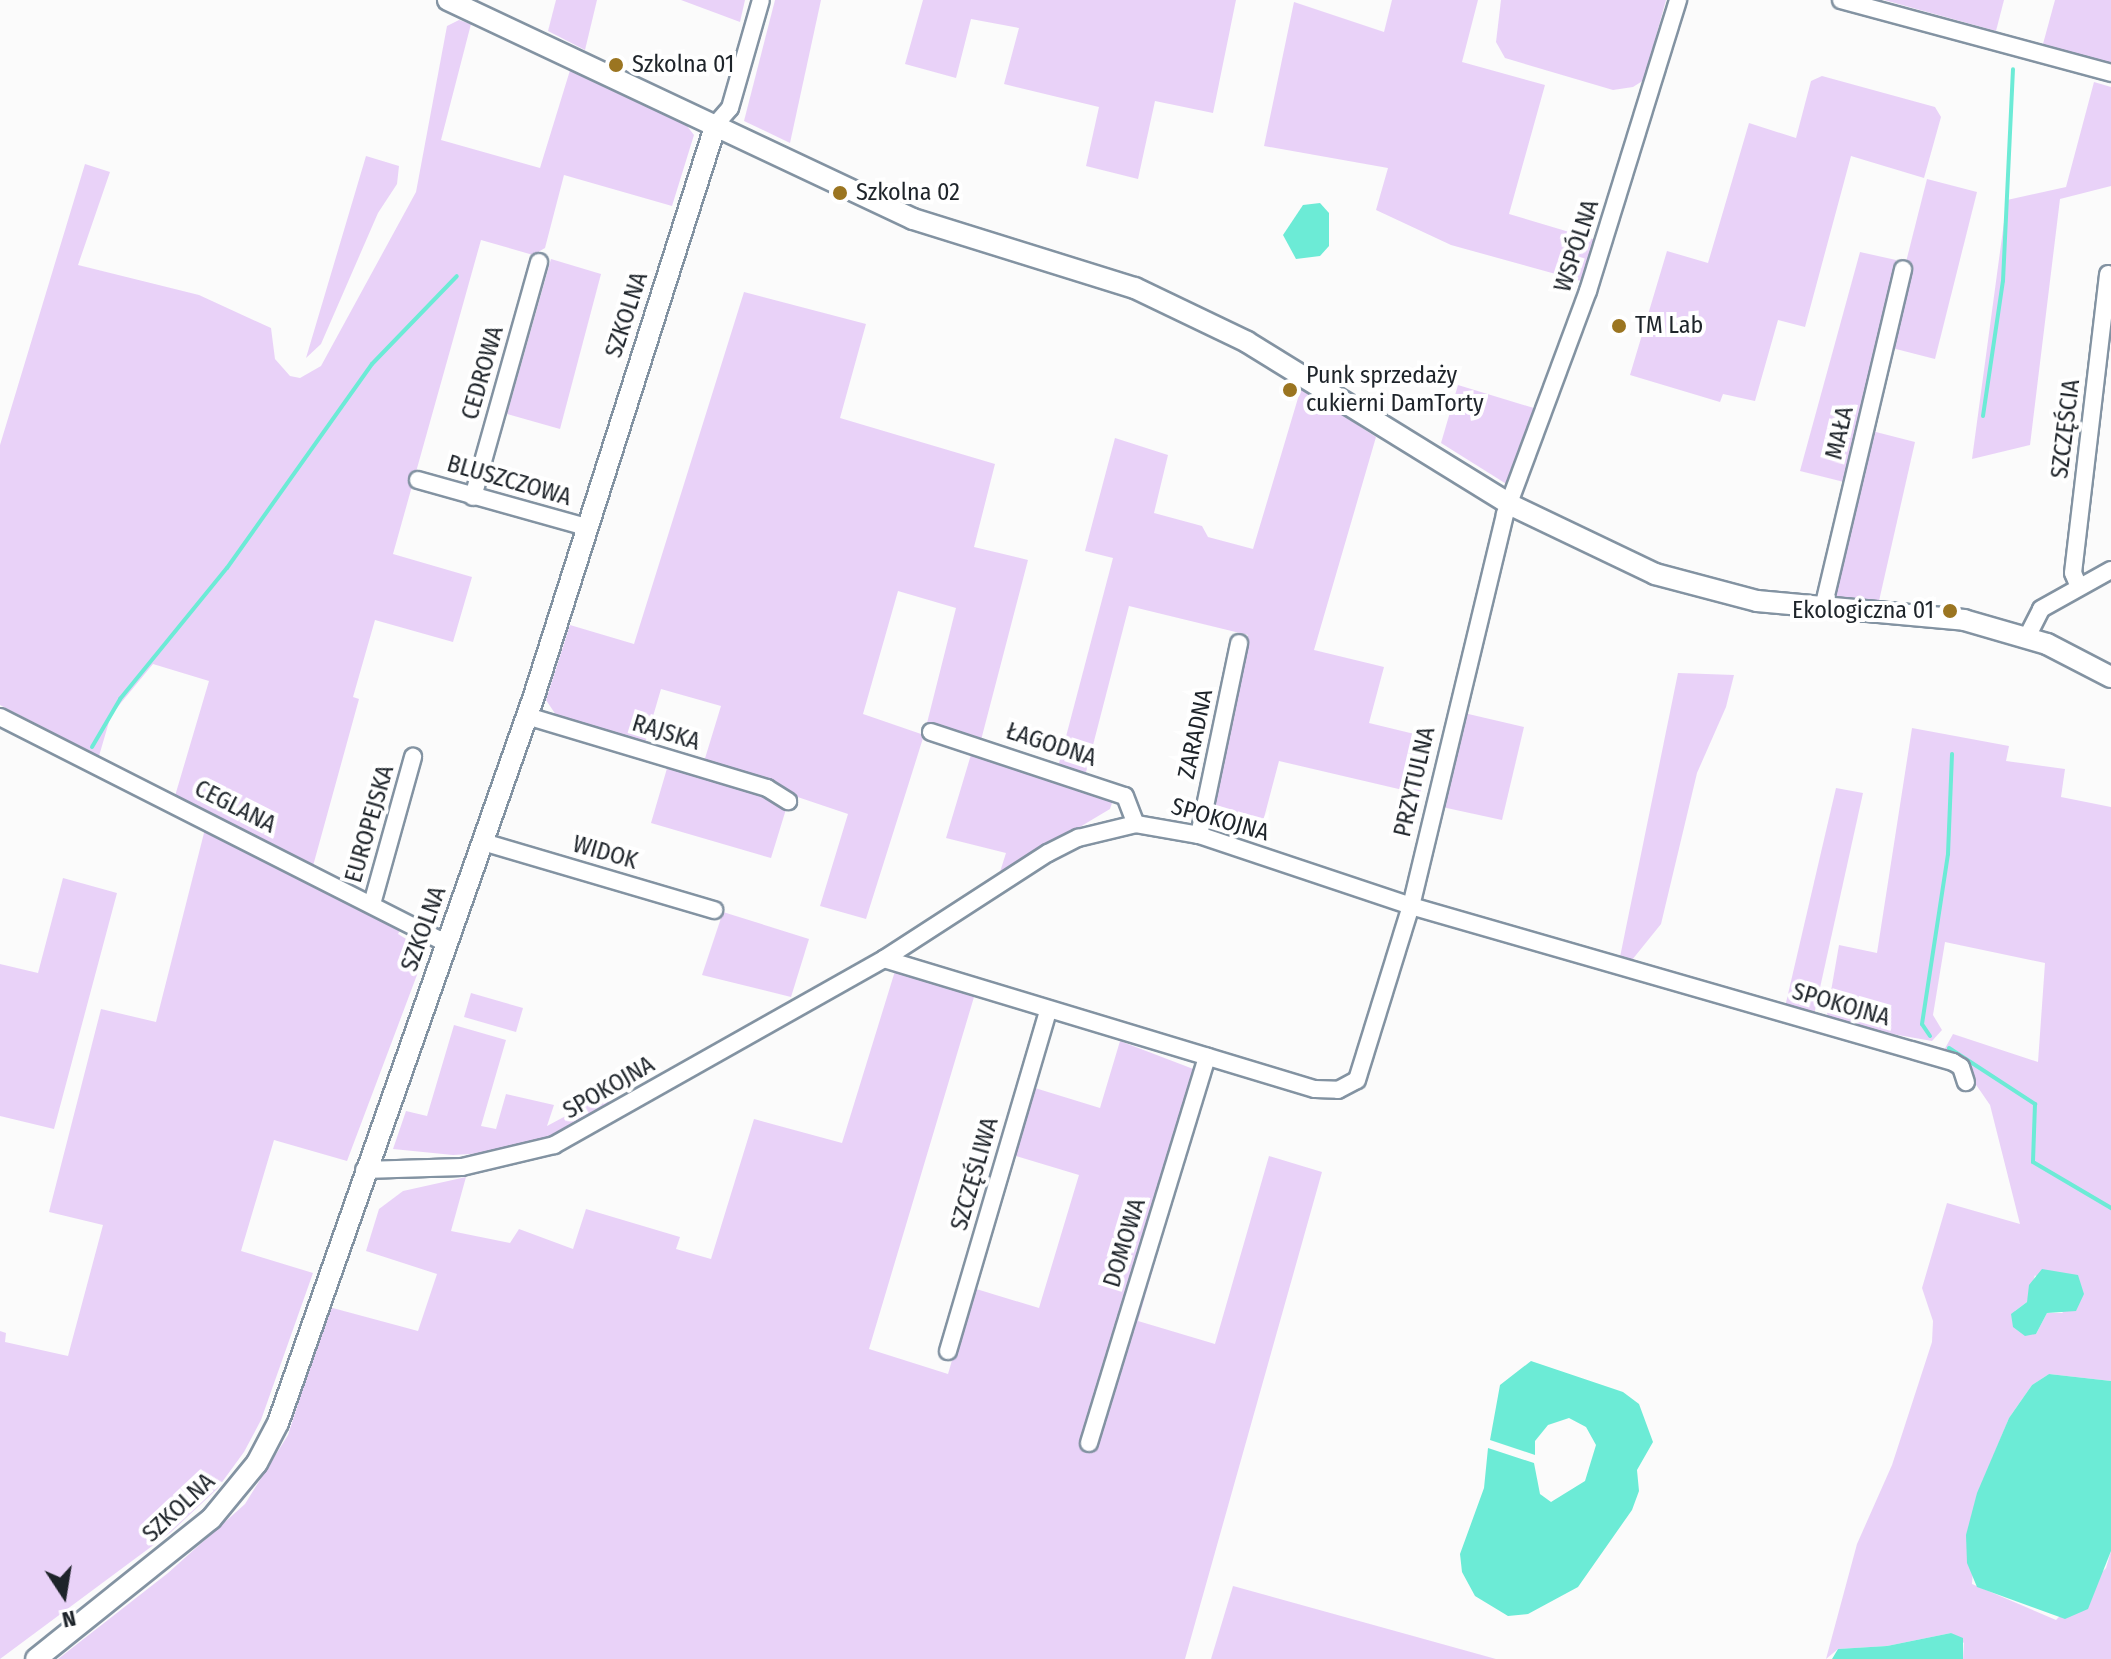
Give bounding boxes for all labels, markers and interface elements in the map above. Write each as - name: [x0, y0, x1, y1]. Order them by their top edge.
- place label: Szkolna 01: [632, 51, 734, 79]
- marker: Szkolna 01: [607, 56, 625, 74]
- place label: Szkolna 02: [856, 179, 960, 207]
- marker: Szkolna 02: [831, 184, 849, 202]
- street label: WSPÓLNA: [1549, 196, 1605, 296]
- street label: SZKOLNA: [600, 269, 654, 361]
- place label: TM Lab: [1635, 312, 1703, 340]
- marker: TM Lab: [1610, 317, 1628, 335]
- street label: CEDROWA: [456, 323, 510, 423]
- place label: Punk sprzedaży cukierni DamTorty: [1306, 362, 1484, 418]
- street label: SZCZĘŚCIA: [2046, 378, 2086, 480]
- marker: Punk sprzedaży cukierni DamTorty: [1281, 381, 1299, 399]
- street label: MAŁA: [1820, 404, 1860, 462]
- street label: BLUSZCZOWA: [444, 450, 574, 512]
- place label: Ekologiczna 01: [1792, 597, 1934, 625]
- marker: Ekologiczna 01: [1941, 602, 1959, 620]
- street label: ZARADNA: [1172, 687, 1220, 781]
- street label: RAJSKA: [629, 709, 703, 757]
- street label: ŁAGODNA: [1002, 717, 1100, 773]
- street label: PRZYTULNA: [1388, 724, 1442, 840]
- street label: EUROPEJSKA: [340, 762, 400, 886]
- street label: CEGLANA: [190, 774, 280, 840]
- street label: SPOKOJNA: [1168, 792, 1272, 848]
- street label: WIDOK: [569, 830, 641, 876]
- street label: SZKOLNA: [395, 883, 453, 975]
- street label: SPOKOJNA: [1789, 977, 1893, 1033]
- street label: SPOKOJNA: [558, 1050, 660, 1126]
- street label: SZCZĘŚLIWA: [945, 1114, 1005, 1234]
- street label: DOMOWA: [1098, 1195, 1152, 1291]
- street label: SZKOLNA: [137, 1467, 221, 1549]
- north arrow: [24, 1555, 104, 1635]
- text: N: [60, 1604, 78, 1634]

